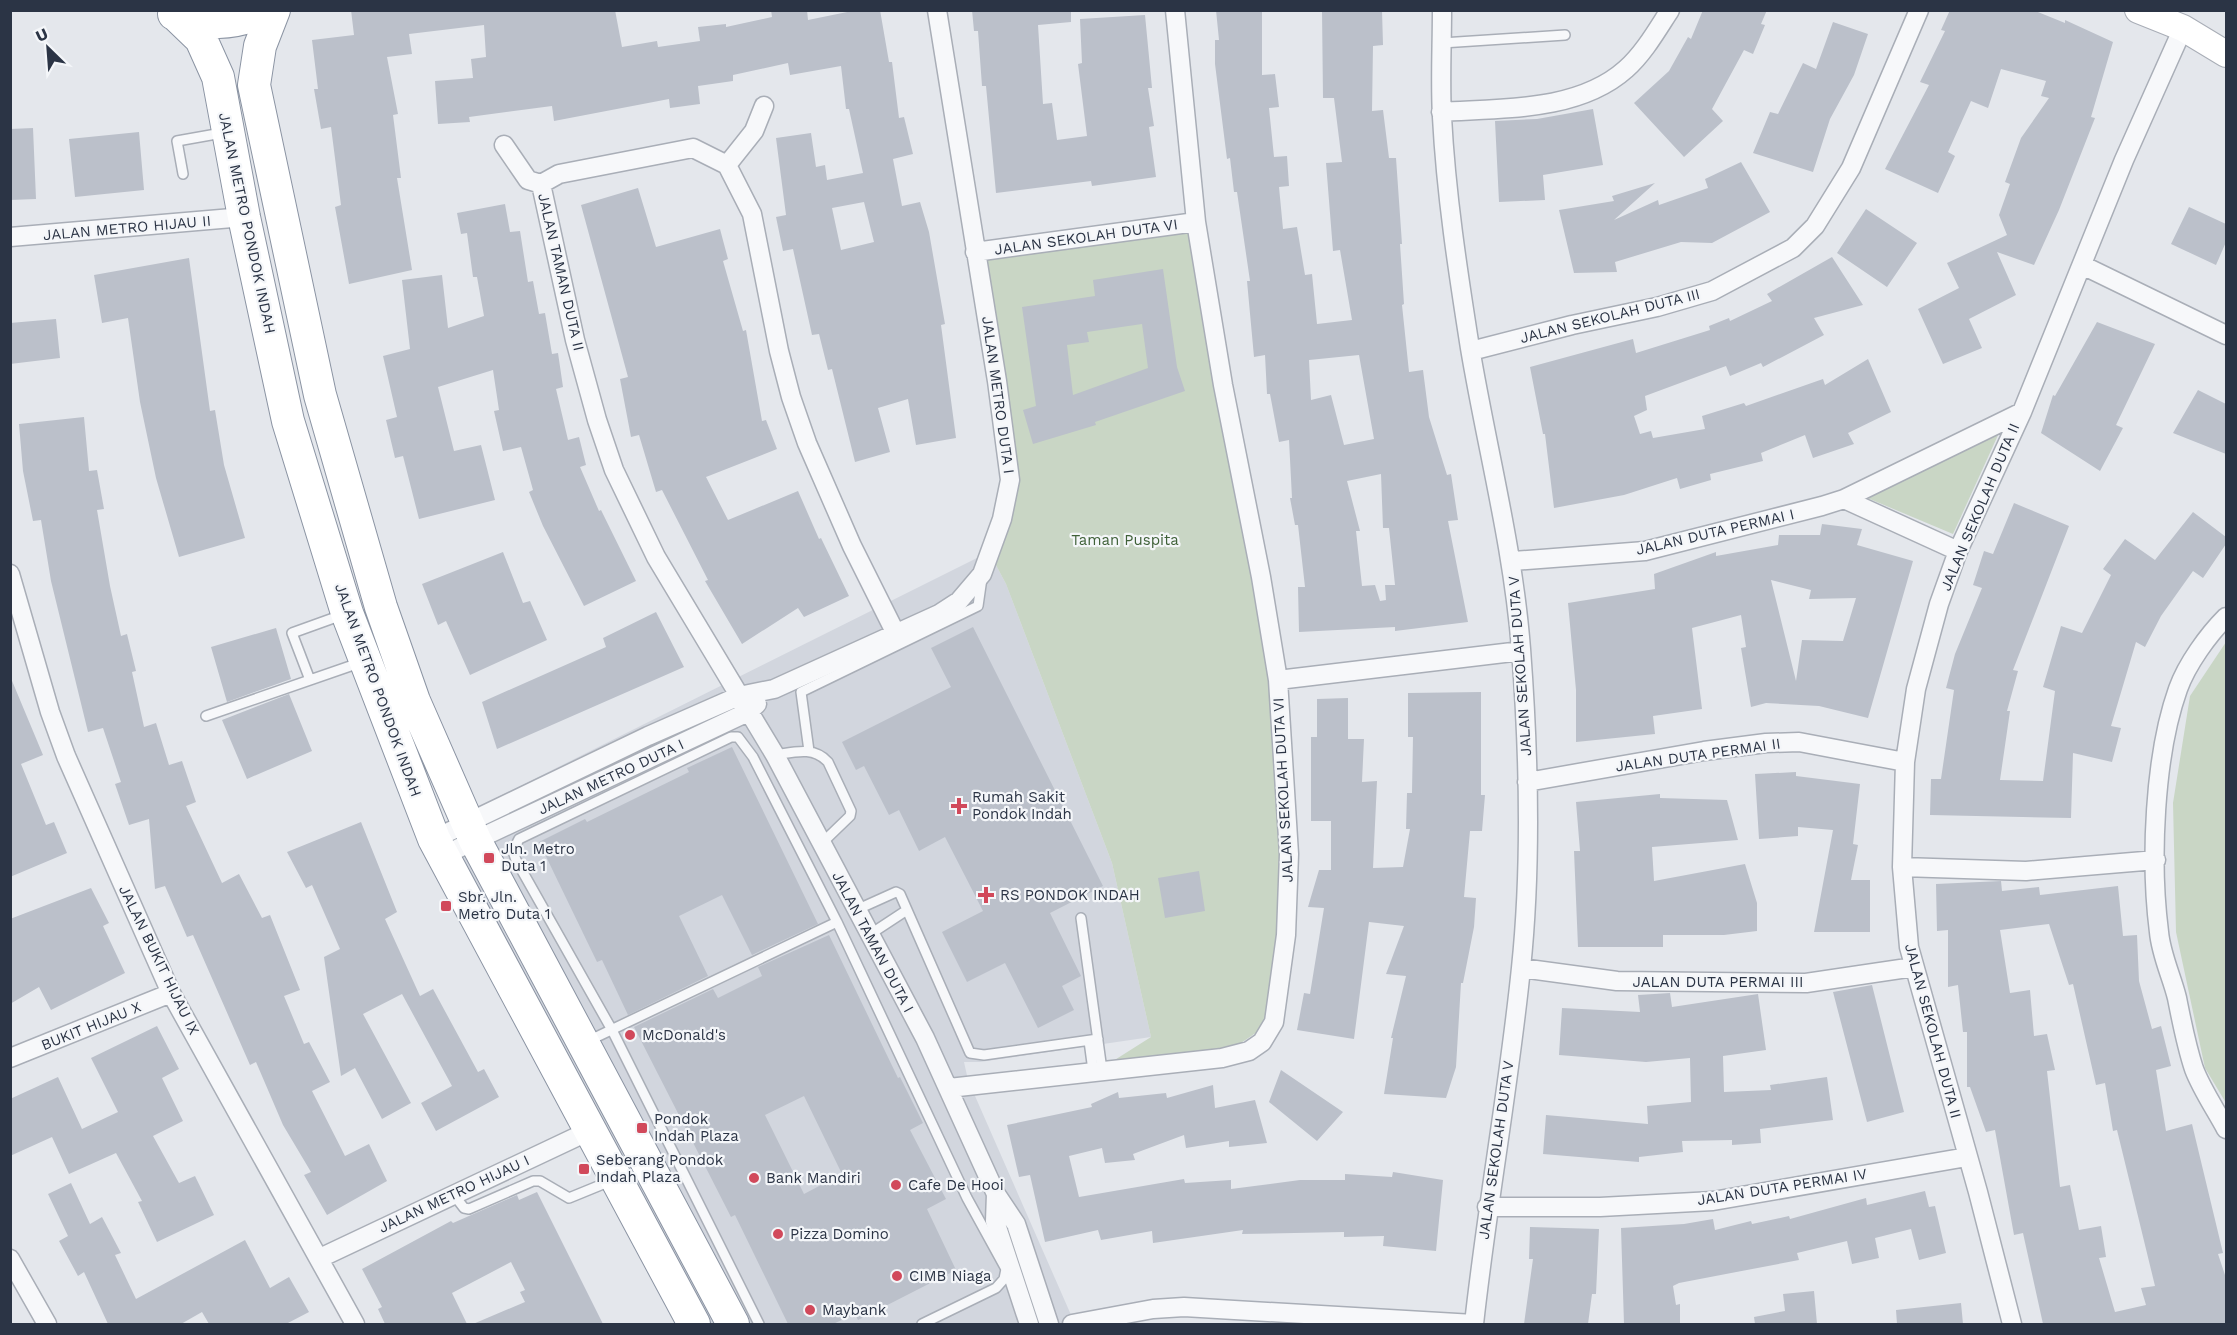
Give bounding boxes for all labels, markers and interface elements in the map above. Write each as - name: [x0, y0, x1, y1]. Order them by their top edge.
- north arrow: [18, 18, 78, 78]
- text: U: [33, 24, 51, 46]
- street label: JALAN METRO PONDOK INDAH: [215, 111, 279, 335]
- street label: JALAN TAMAN DUTA II: [534, 191, 588, 353]
- street label: JALAN METRO HIJAU II: [42, 212, 212, 244]
- street label: JALAN SEKOLAH DUTA VI: [993, 215, 1179, 259]
- street label: JALAN SEKOLAH DUTA III: [1518, 285, 1702, 347]
- street label: JALAN METRO DUTA I: [978, 315, 1018, 475]
- street label: JALAN SEKOLAH DUTA II: [1936, 421, 2024, 593]
- street label: JALAN DUTA PERMAI I: [1634, 505, 1796, 559]
- park label: Taman Puspita: [1071, 531, 1179, 549]
- street label: JALAN SEKOLAH DUTA V: [1505, 575, 1535, 757]
- street label: JALAN METRO PONDOK INDAH: [331, 581, 425, 799]
- street label: JALAN SEKOLAH DUTA VI: [1269, 697, 1297, 883]
- street label: JALAN METRO DUTA I: [535, 735, 687, 819]
- street label: JALAN DUTA PERMAI II: [1614, 735, 1782, 775]
- place label: Rumah Sakit Pondok Indah: [972, 788, 1072, 823]
- marker: Rumah Sakit Pondok Indah: [950, 797, 968, 815]
- place label: Jln. Metro Duta 1: [501, 840, 575, 875]
- marker: Jln. Metro Duta 1: [482, 851, 496, 865]
- street label: JALAN TAMAN DUTA I: [828, 868, 918, 1016]
- street label: JALAN BUKIT HIJAU IX: [115, 882, 203, 1038]
- marker: RS PONDOK INDAH: [977, 886, 995, 904]
- place label: RS PONDOK INDAH: [1000, 886, 1140, 904]
- place label: Sbr. Jln. Metro Duta 1: [458, 888, 551, 923]
- marker: Sbr. Jln. Metro Duta 1: [439, 899, 453, 913]
- street label: JALAN SEKOLAH DUTA II: [1901, 942, 1965, 1120]
- street label: JALAN DUTA PERMAI III: [1633, 973, 1803, 991]
- street label: BUKIT HIJAU X: [38, 998, 144, 1054]
- place label: McDonald's: [642, 1026, 726, 1044]
- marker: McDonald's: [623, 1028, 637, 1042]
- street label: JALAN SEKOLAH DUTA V: [1475, 1059, 1518, 1241]
- place label: Pondok Indah Plaza: [654, 1110, 739, 1145]
- marker: Pondok Indah Plaza: [635, 1121, 649, 1135]
- street label: JALAN METRO HIJAU I: [376, 1151, 532, 1237]
- place label: Seberang Pondok Indah Plaza: [596, 1151, 724, 1186]
- marker: Seberang Pondok Indah Plaza: [577, 1162, 591, 1176]
- street label: JALAN DUTA PERMAI IV: [1696, 1165, 1868, 1209]
- place label: Bank Mandiri: [766, 1169, 861, 1187]
- marker: Bank Mandiri: [747, 1171, 761, 1185]
- place label: Cafe De Hooi: [908, 1176, 1004, 1194]
- marker: Cafe De Hooi: [889, 1178, 903, 1192]
- place label: Pizza Domino: [790, 1225, 889, 1243]
- marker: Pizza Domino: [771, 1227, 785, 1241]
- place label: CIMB Niaga: [909, 1267, 992, 1285]
- marker: CIMB Niaga: [890, 1269, 904, 1283]
- place label: Maybank: [822, 1301, 887, 1319]
- marker: Maybank: [803, 1303, 817, 1317]

